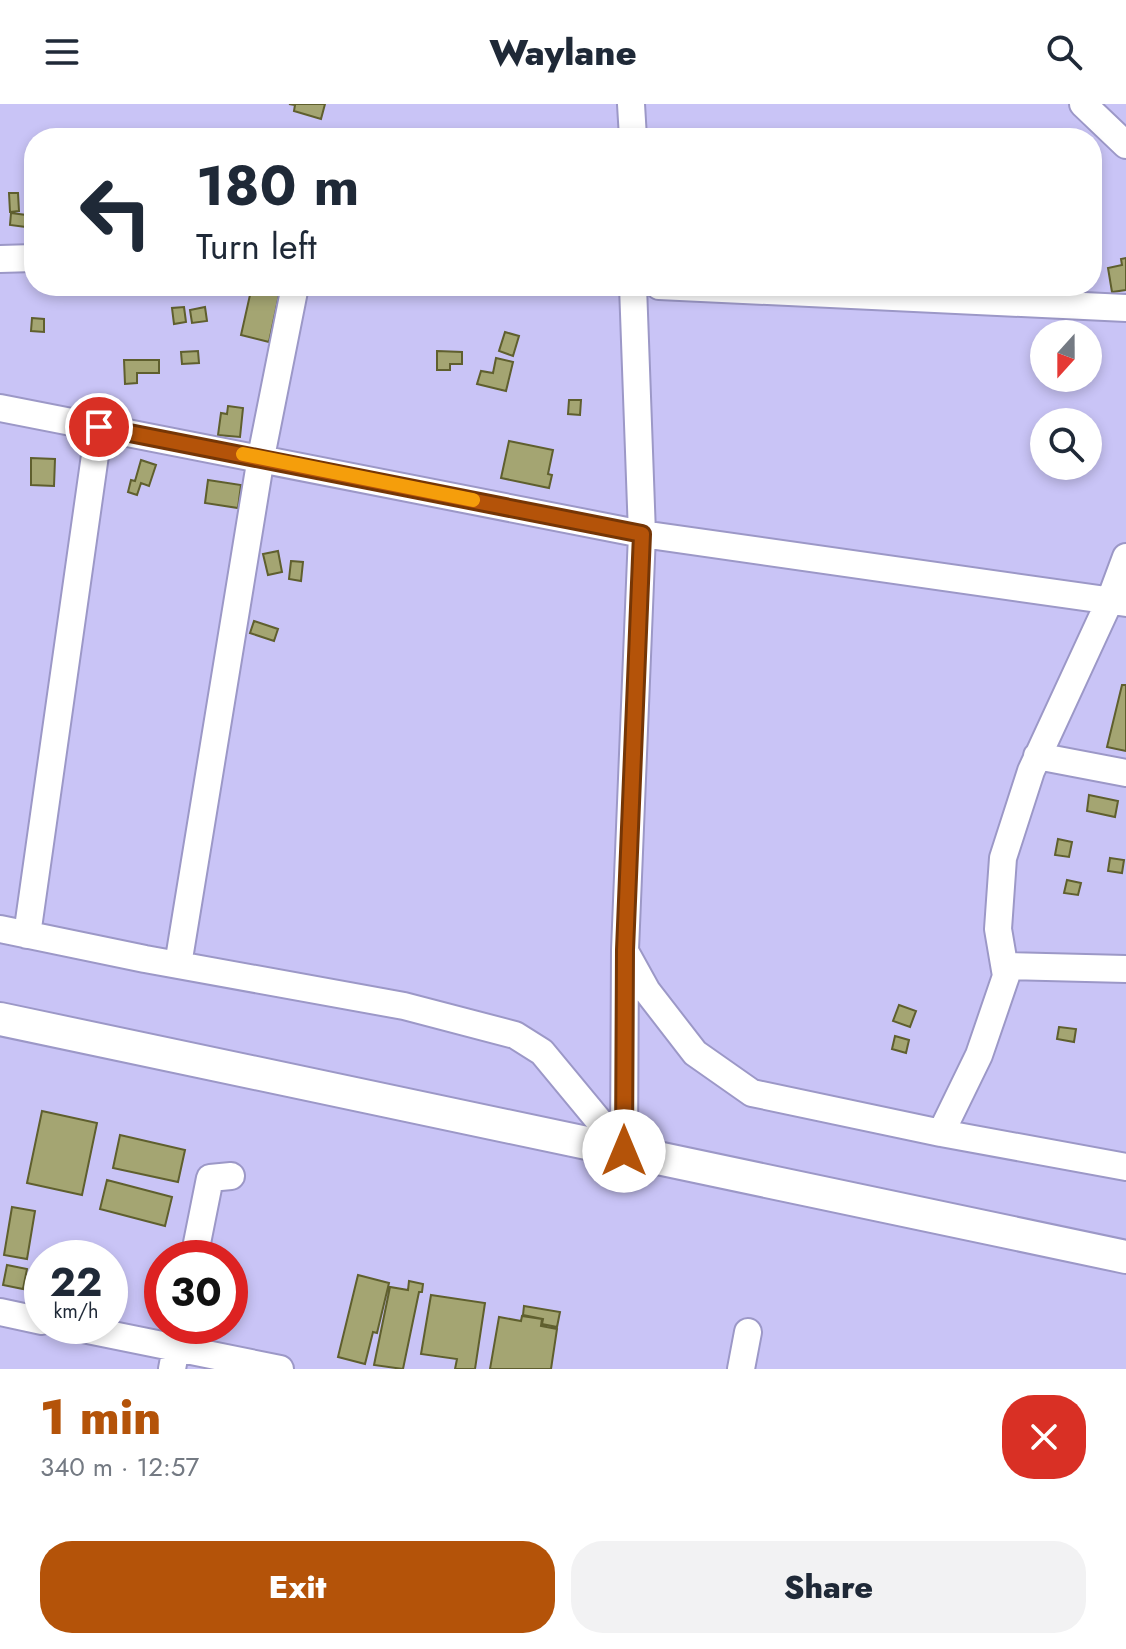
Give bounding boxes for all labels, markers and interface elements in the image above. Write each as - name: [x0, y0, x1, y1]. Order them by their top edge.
- text: Waylane: [489, 26, 637, 78]
- icon: menu: [40, 30, 84, 74]
- icon: search: [1042, 30, 1086, 74]
- text: 180 m: [196, 145, 359, 226]
- icon: left: [64, 160, 168, 264]
- text: Turn left: [196, 220, 317, 272]
- north arrow: [1030, 320, 1102, 392]
- map controls: [1030, 320, 1102, 480]
- pin: [65, 393, 133, 461]
- icon: arrive: [77, 405, 121, 449]
- button: search: [1030, 408, 1102, 480]
- position arrow: [582, 1109, 666, 1193]
- speed limit sign: 30: [144, 1240, 248, 1344]
- text: 22: [50, 1253, 102, 1311]
- text: km/h: [53, 1297, 99, 1326]
- text: 1 min: [40, 1383, 161, 1452]
- button: close: [1002, 1395, 1086, 1479]
- text: 340 m · 12:57: [40, 1448, 199, 1486]
- button: Exit: [40, 1541, 555, 1633]
- button: Share: [571, 1541, 1086, 1633]

